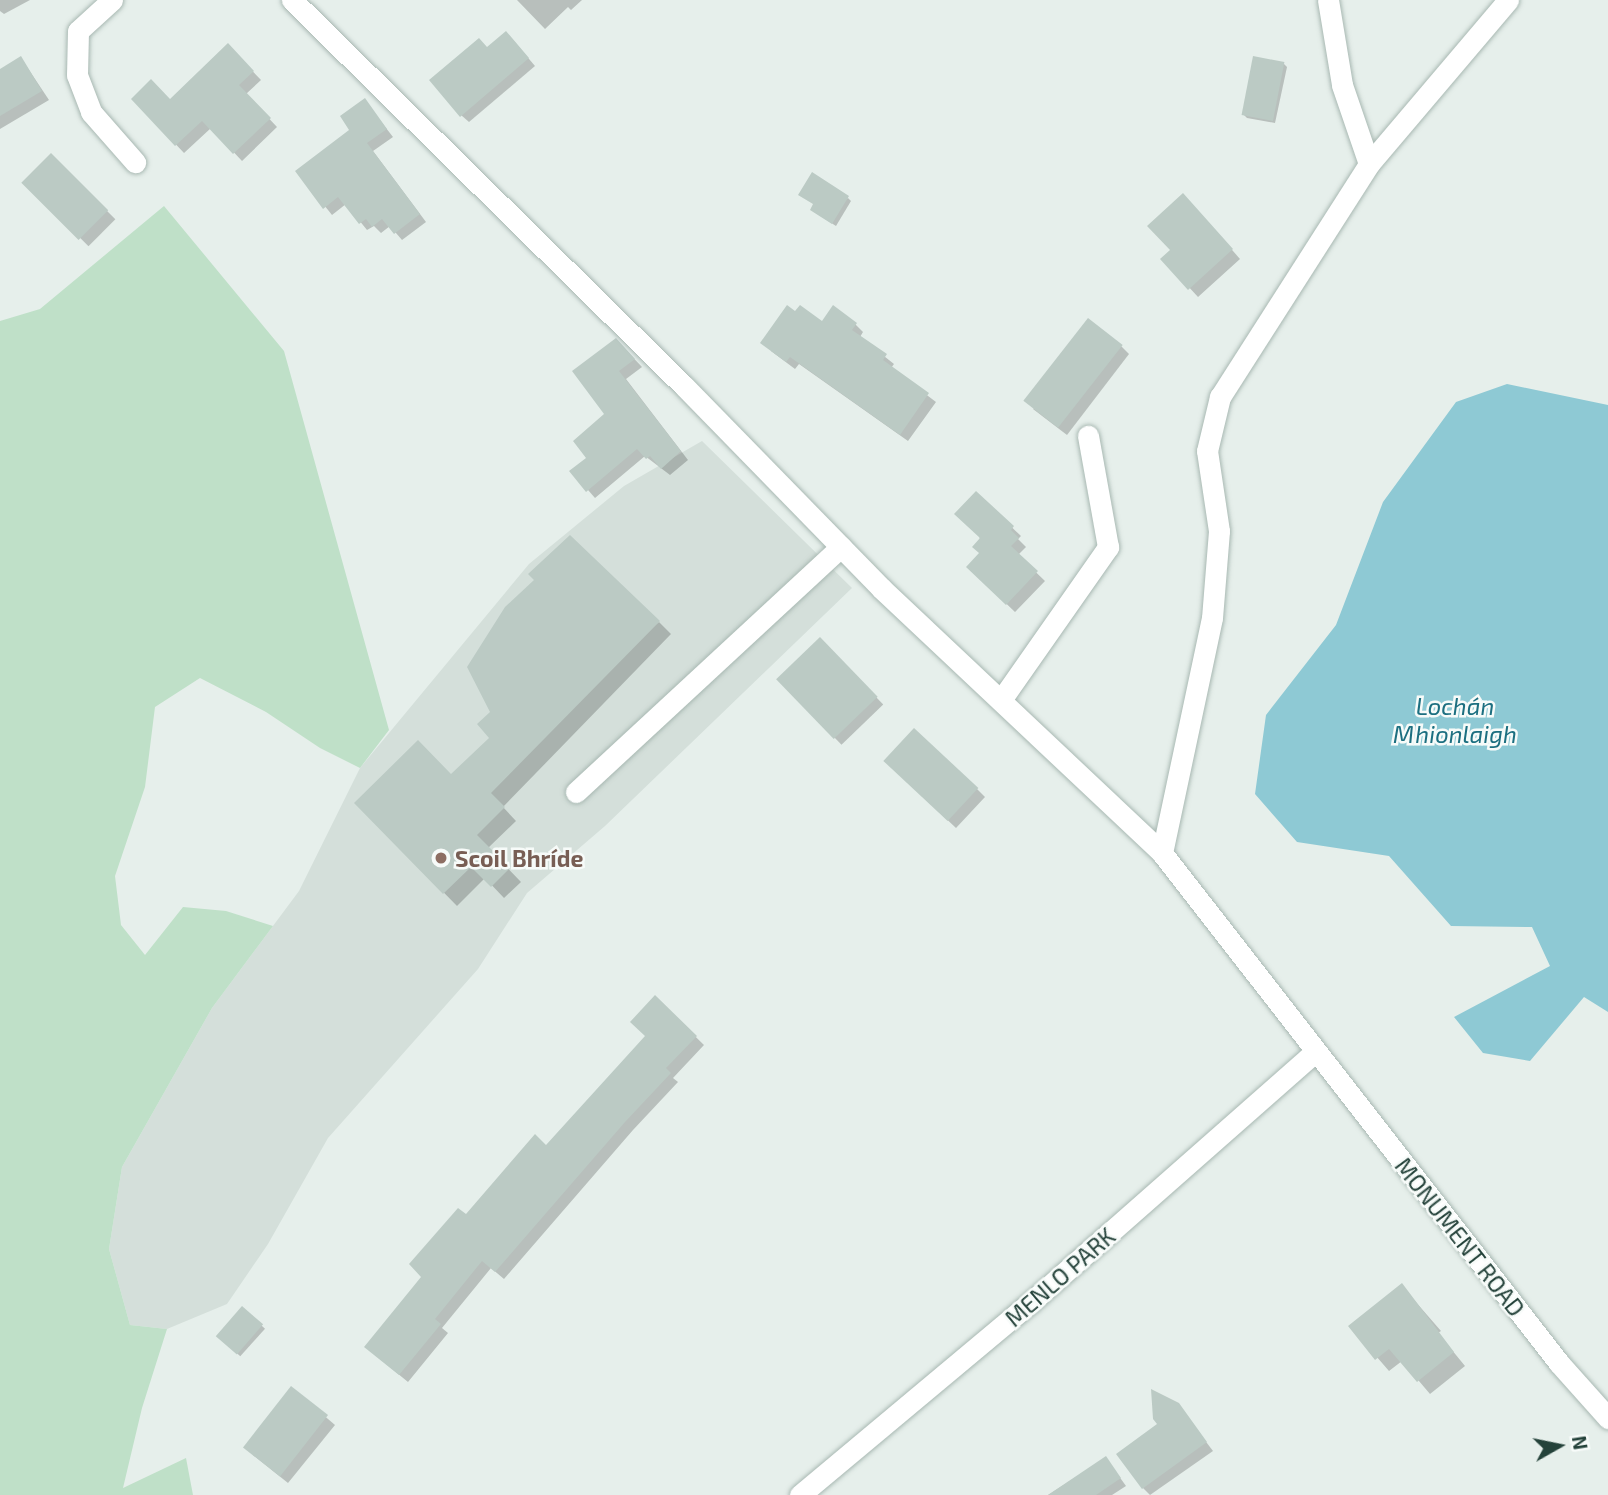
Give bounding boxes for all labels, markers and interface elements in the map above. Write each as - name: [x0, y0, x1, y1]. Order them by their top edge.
- water label: Lochán Mhionlaigh: [1393, 692, 1517, 748]
- place label: Scoil Bhríde: [455, 844, 584, 872]
- marker: Scoil Bhríde: [433, 850, 449, 866]
- street label: MONUMENT ROAD: [1389, 1152, 1531, 1322]
- street label: MENLO PARK: [1000, 1222, 1120, 1332]
- north arrow: [1524, 1411, 1594, 1481]
- text: N: [1568, 1434, 1593, 1451]

